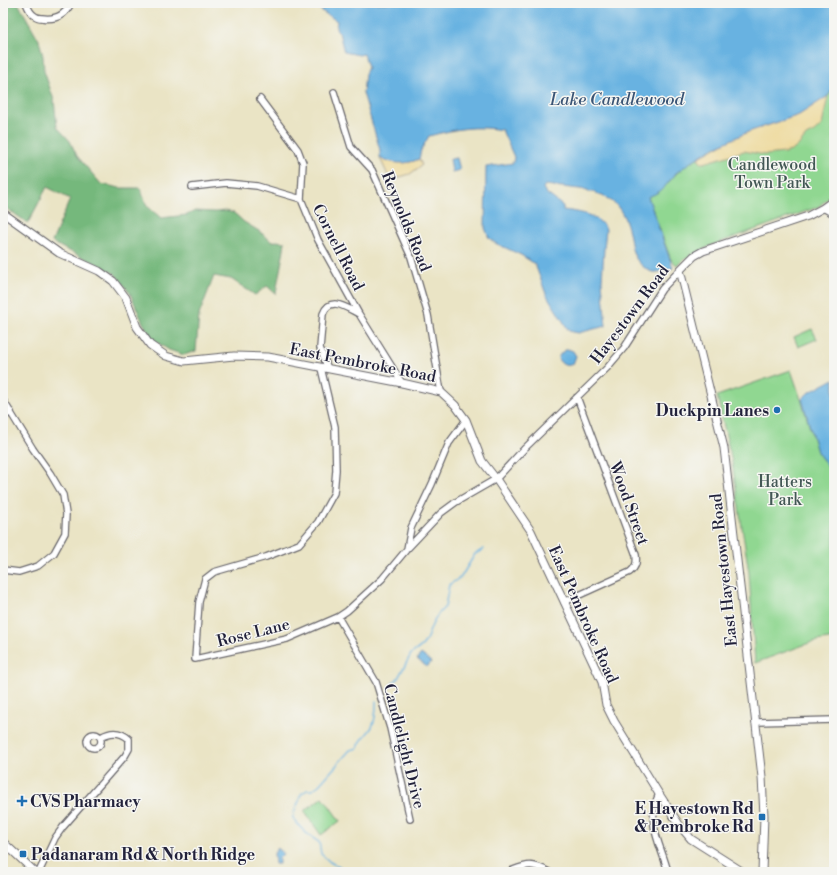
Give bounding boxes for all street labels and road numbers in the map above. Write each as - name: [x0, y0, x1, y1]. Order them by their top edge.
- street label: Reynolds Road: [377, 168, 435, 274]
- street label: Cornell Road: [308, 201, 369, 294]
- street label: Hayestown Road: [586, 261, 673, 368]
- street label: East Pembroke Road: [288, 339, 438, 387]
- street label: Wood Street: [604, 458, 653, 548]
- street label: East Hayestown Road: [706, 492, 742, 647]
- street label: East Pembroke Road: [544, 542, 622, 686]
- street label: Rose Lane: [215, 614, 292, 652]
- street label: Candlelight Drive: [379, 682, 429, 811]

